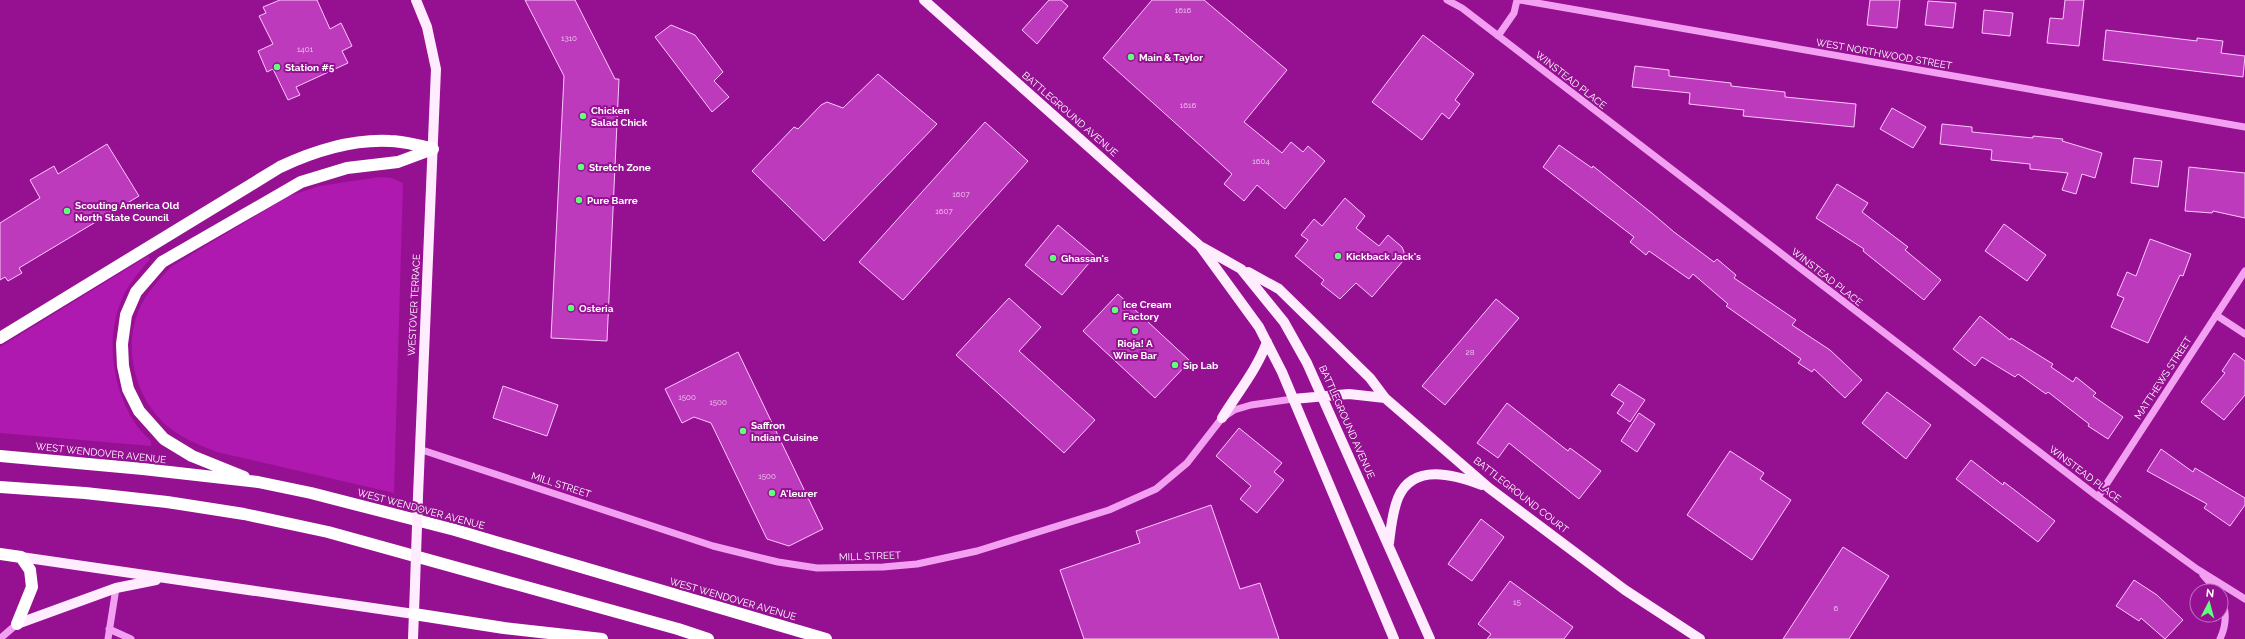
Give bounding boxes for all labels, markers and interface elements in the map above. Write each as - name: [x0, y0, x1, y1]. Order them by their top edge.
- house number: 1616: [1175, 5, 1191, 15]
- house number: 1310: [561, 33, 577, 43]
- street label: WEST NORTHWOOD STREET: [1815, 37, 1953, 71]
- house number: 1401: [297, 44, 314, 54]
- street label: WINSTEAD PLACE: [1533, 49, 1609, 111]
- marker: Main & Taylor: [1126, 52, 1136, 62]
- place label: Main & Taylor: [1139, 52, 1203, 63]
- marker: Station #5: [272, 62, 282, 72]
- place label: Station #5: [285, 62, 335, 73]
- street label: BATTLEGROUND AVENUE: [1020, 70, 1120, 158]
- house number: 1616: [1180, 100, 1196, 110]
- place label: Chicken Salad Chick: [591, 105, 648, 128]
- marker: Chicken Salad Chick: [578, 111, 588, 121]
- house number: 1604: [1252, 156, 1270, 166]
- marker: Stretch Zone: [576, 162, 586, 172]
- place label: Stretch Zone: [589, 162, 651, 173]
- house number: 1607: [952, 189, 970, 199]
- marker: Pure Barre: [574, 195, 584, 205]
- place label: Pure Barre: [587, 195, 638, 206]
- place label: Scouting America Old North State Council: [75, 200, 180, 223]
- marker: Scouting America Old North State Council: [62, 206, 72, 216]
- house number: 1607: [935, 206, 953, 216]
- street label: WINSTEAD PLACE: [1789, 246, 1865, 308]
- marker: Kickback Jack's: [1333, 251, 1343, 261]
- place label: Kickback Jack's: [1346, 251, 1421, 262]
- marker: Ghassan's: [1048, 253, 1058, 263]
- place label: Ghassan's: [1061, 253, 1109, 264]
- street label: WESTOVER TERRACE: [406, 254, 422, 356]
- place label: Ice Cream Factory: [1123, 299, 1171, 322]
- marker: Osteria: [566, 303, 576, 313]
- place label: Osteria: [579, 303, 614, 314]
- marker: Ice Cream Factory: [1110, 305, 1120, 315]
- marker: Rioja! A Wine Bar: [1130, 326, 1140, 336]
- street label: MATTHEWS STREET: [2132, 335, 2194, 421]
- place label: Rioja! A Wine Bar: [1113, 338, 1157, 361]
- house number: 28: [1466, 347, 1475, 357]
- marker: Sip Lab: [1170, 360, 1180, 370]
- place label: Sip Lab: [1183, 360, 1219, 371]
- street label: BATTLEGROUND AVENUE: [1317, 364, 1377, 480]
- house number: 1500: [678, 392, 696, 402]
- house number: 1500: [709, 397, 727, 407]
- place label: Saffron Indian Cuisine: [751, 420, 818, 443]
- marker: Saffron Indian Cuisine: [738, 426, 748, 436]
- street label: WEST WENDOVER AVENUE: [35, 441, 167, 465]
- street label: WINSTEAD PLACE: [2047, 443, 2123, 505]
- street label: BATTLEGROUND COURT: [1471, 455, 1571, 535]
- street label: MILL STREET: [530, 470, 592, 500]
- house number: 1500: [758, 471, 776, 481]
- street label: WEST WENDOVER AVENUE: [356, 487, 486, 531]
- marker: A'leurer: [767, 488, 777, 498]
- place label: A'leurer: [780, 488, 818, 499]
- street label: MILL STREET: [839, 549, 901, 563]
- street label: WEST WENDOVER AVENUE: [668, 576, 798, 622]
- north arrow: [2189, 583, 2229, 623]
- text: N: [2205, 587, 2215, 600]
- house number: 15: [1513, 597, 1522, 607]
- house number: 6: [1834, 603, 1839, 613]

